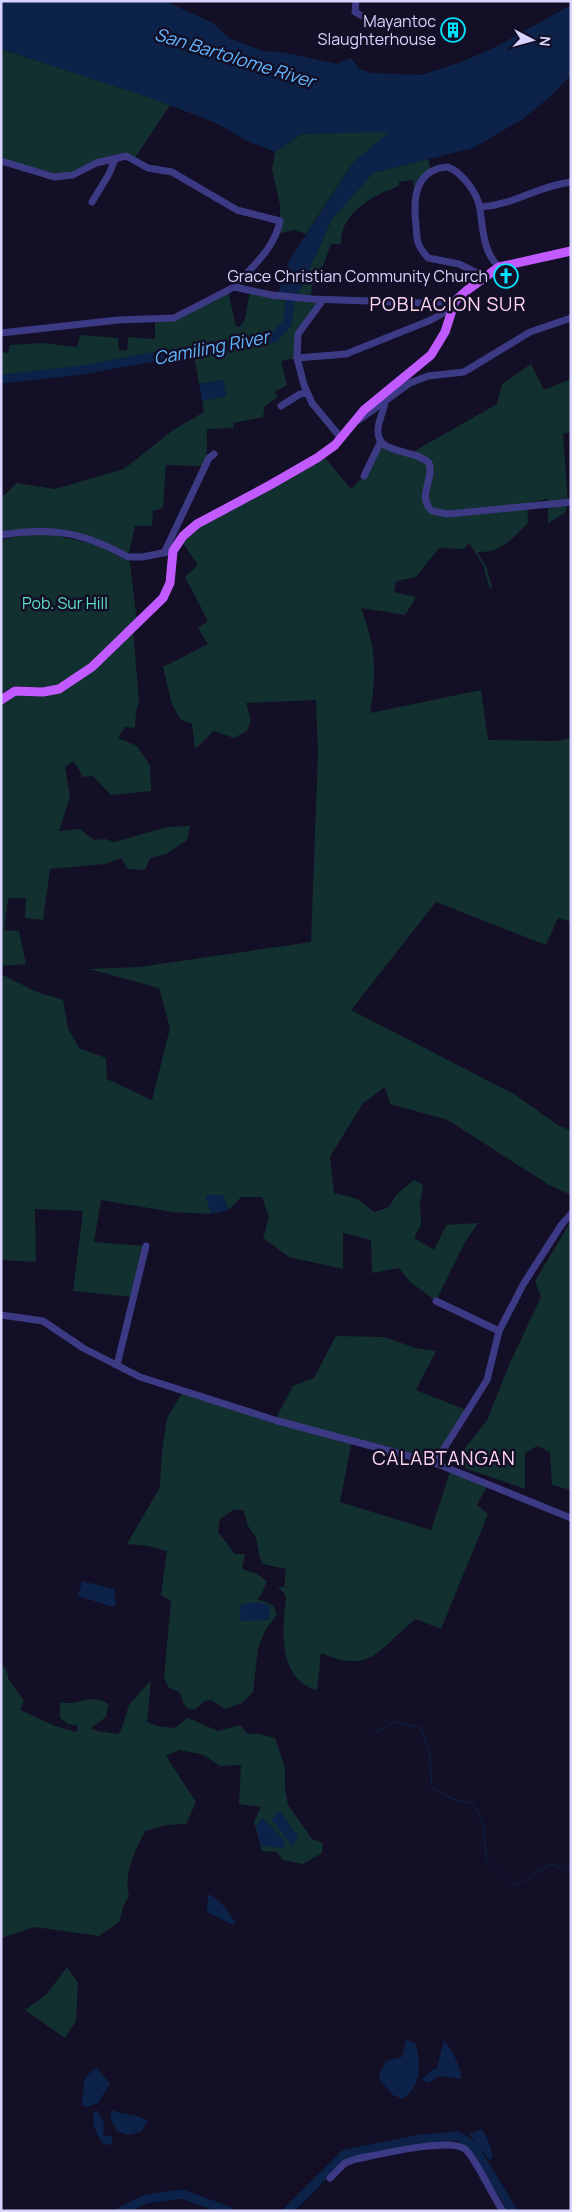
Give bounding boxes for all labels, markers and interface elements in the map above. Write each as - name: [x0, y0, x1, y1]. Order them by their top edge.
- place label: Mayantoc Slaughterhouse: [318, 10, 436, 50]
- north arrow: [507, 15, 557, 65]
- building icon: Mayantoc Slaughterhouse: [440, 17, 466, 43]
- water label: San Bartolome River: [152, 21, 320, 93]
- text: N: [535, 35, 555, 47]
- church icon: Grace Christian Community Church: [493, 263, 519, 289]
- place label: Grace Christian Community Church: [228, 265, 488, 287]
- district label: POBLACION SUR: [370, 291, 526, 317]
- water label: Camiling River: [151, 324, 273, 370]
- park label: Pob. Sur Hill: [22, 592, 108, 614]
- district label: CALABTANGAN: [372, 1445, 516, 1471]

